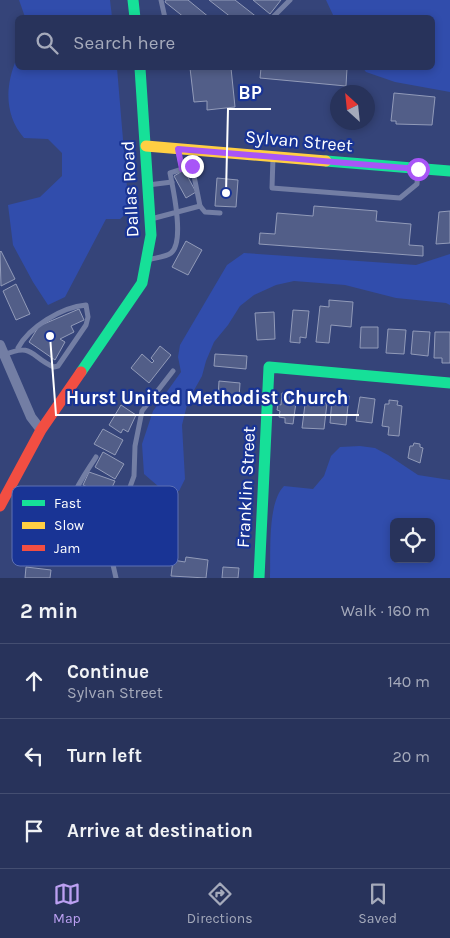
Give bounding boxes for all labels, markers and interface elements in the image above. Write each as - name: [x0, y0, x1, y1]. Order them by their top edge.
- search box: [15, 15, 435, 70]
- icon: search: [33, 29, 61, 57]
- text: Search here: [73, 32, 175, 54]
- callout: BP: [228, 75, 271, 109]
- text: BP: [238, 82, 262, 104]
- north arrow: [330, 85, 375, 130]
- street label: Sylvan Street: [244, 125, 354, 157]
- street label: Dallas Road: [116, 140, 144, 238]
- route end: [181, 155, 204, 178]
- route start: [407, 158, 430, 181]
- callout: Hurst United Methodist Church: [56, 381, 359, 415]
- text: Hurst United Methodist Church: [66, 387, 348, 409]
- street label: Franklin Street: [232, 425, 260, 548]
- legend: [12, 486, 178, 566]
- text: Fast: [54, 495, 81, 512]
- text: Slow: [54, 517, 84, 534]
- map controls: [390, 518, 435, 563]
- button: locate: [390, 518, 435, 563]
- text: Jam: [54, 540, 80, 557]
- text: 2 min: [20, 599, 78, 623]
- text: Walk · 160 m: [341, 601, 430, 620]
- text: Continue: [67, 661, 149, 683]
- icon: ahead: [20, 667, 48, 695]
- text: 140 m: [388, 672, 430, 691]
- text: Sylvan Street: [67, 683, 163, 702]
- icon: left: [20, 742, 48, 770]
- text: Turn left: [67, 745, 142, 767]
- text: 20 m: [392, 747, 430, 766]
- icon: arrive: [20, 817, 48, 845]
- text: Arrive at destination: [67, 820, 253, 842]
- tab: Map: [53, 880, 81, 927]
- tab: Directions: [187, 880, 253, 927]
- tab: Saved: [358, 880, 397, 927]

